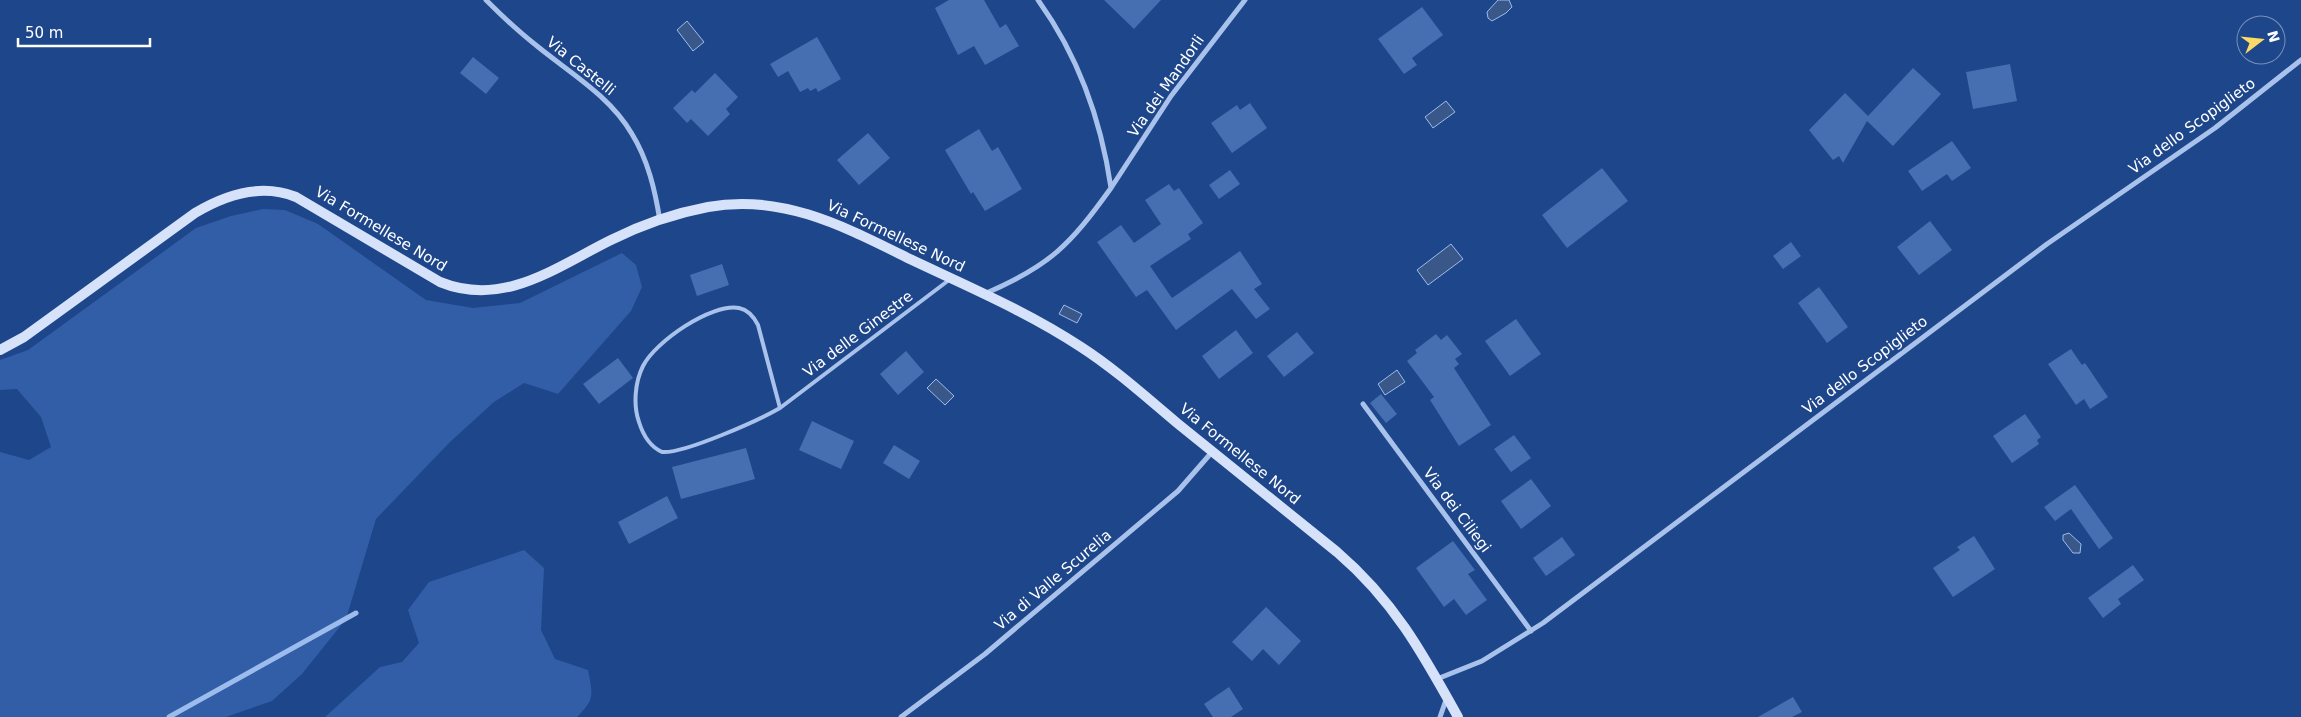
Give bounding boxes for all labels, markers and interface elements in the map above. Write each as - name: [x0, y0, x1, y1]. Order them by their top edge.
- scale bar: [18, 15, 150, 47]
- north arrow: [2236, 15, 2286, 65]
- text: 50 m: [25, 24, 63, 42]
- text: N: [2264, 29, 2283, 44]
- street label: Via dei Mandorli: [1124, 31, 1208, 141]
- street label: Via Castelli: [543, 33, 619, 99]
- street label: Via dello Scopiglieto: [2125, 74, 2259, 178]
- street label: Via Formellese Nord: [312, 183, 450, 275]
- street label: Via Formellese Nord: [824, 196, 968, 276]
- street label: Via delle Ginestre: [800, 287, 916, 381]
- street label: Via dello Scopiglieto: [1799, 312, 1931, 418]
- street label: Via Formellese Nord: [1176, 400, 1304, 508]
- street label: Via dei Ciliegi: [1419, 464, 1495, 556]
- street label: Via di Valle Scurelia: [991, 526, 1115, 634]

